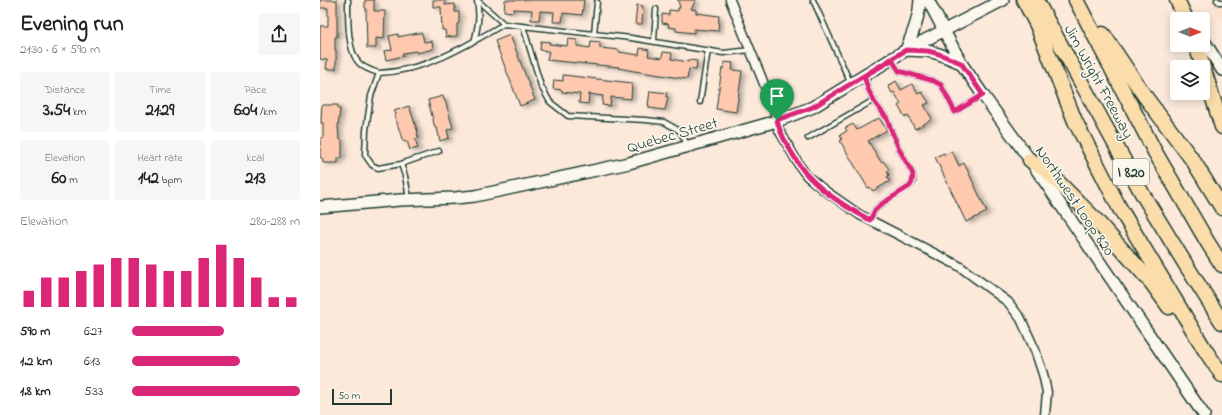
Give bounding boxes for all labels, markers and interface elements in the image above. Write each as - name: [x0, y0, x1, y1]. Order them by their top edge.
- text: Evening run: [20, 9, 124, 41]
- north arrow: [1170, 12, 1210, 52]
- map controls: [1170, 12, 1210, 100]
- button: share: [258, 13, 300, 55]
- street label: Jim Wright Freeway: [1057, 20, 1140, 144]
- text: 21:30 · 6 × 590 m: [20, 40, 100, 59]
- button: layers: [1170, 60, 1210, 100]
- pin: [760, 79, 794, 120]
- text: Distance: [44, 82, 85, 98]
- text: Time: [149, 82, 171, 98]
- text: Pace: [245, 82, 266, 98]
- icon: arrive: [766, 85, 788, 107]
- text: 3.54: [43, 98, 70, 123]
- text: 21:29: [146, 98, 174, 123]
- text: 6:04: [234, 98, 257, 123]
- text: km: [70, 104, 86, 120]
- text: /km: [257, 104, 277, 120]
- street label: Quebec Street: [624, 111, 721, 160]
- street label: Northwest Loop 820: [1029, 141, 1120, 261]
- text: Elevation: [44, 150, 85, 166]
- text: Heart rate: [137, 150, 183, 166]
- text: kcal: [247, 150, 264, 166]
- road number: I 820: [1113, 159, 1149, 185]
- text: 60: [52, 166, 66, 191]
- text: 142: [138, 166, 159, 191]
- text: 213: [245, 166, 266, 191]
- text: m: [66, 172, 78, 188]
- text: bpm: [159, 172, 182, 188]
- text: Elevation: [20, 212, 68, 231]
- text: 280–288 m: [250, 212, 300, 231]
- text: 590 m: [20, 322, 50, 341]
- text: 6:27: [84, 322, 103, 341]
- text: 1.2 km: [20, 352, 52, 371]
- text: 6:13: [84, 352, 100, 371]
- text: 1.8 km: [20, 382, 51, 401]
- text: 5:33: [84, 382, 103, 401]
- scale bar: [332, 387, 392, 406]
- text: 50 m: [338, 388, 360, 404]

